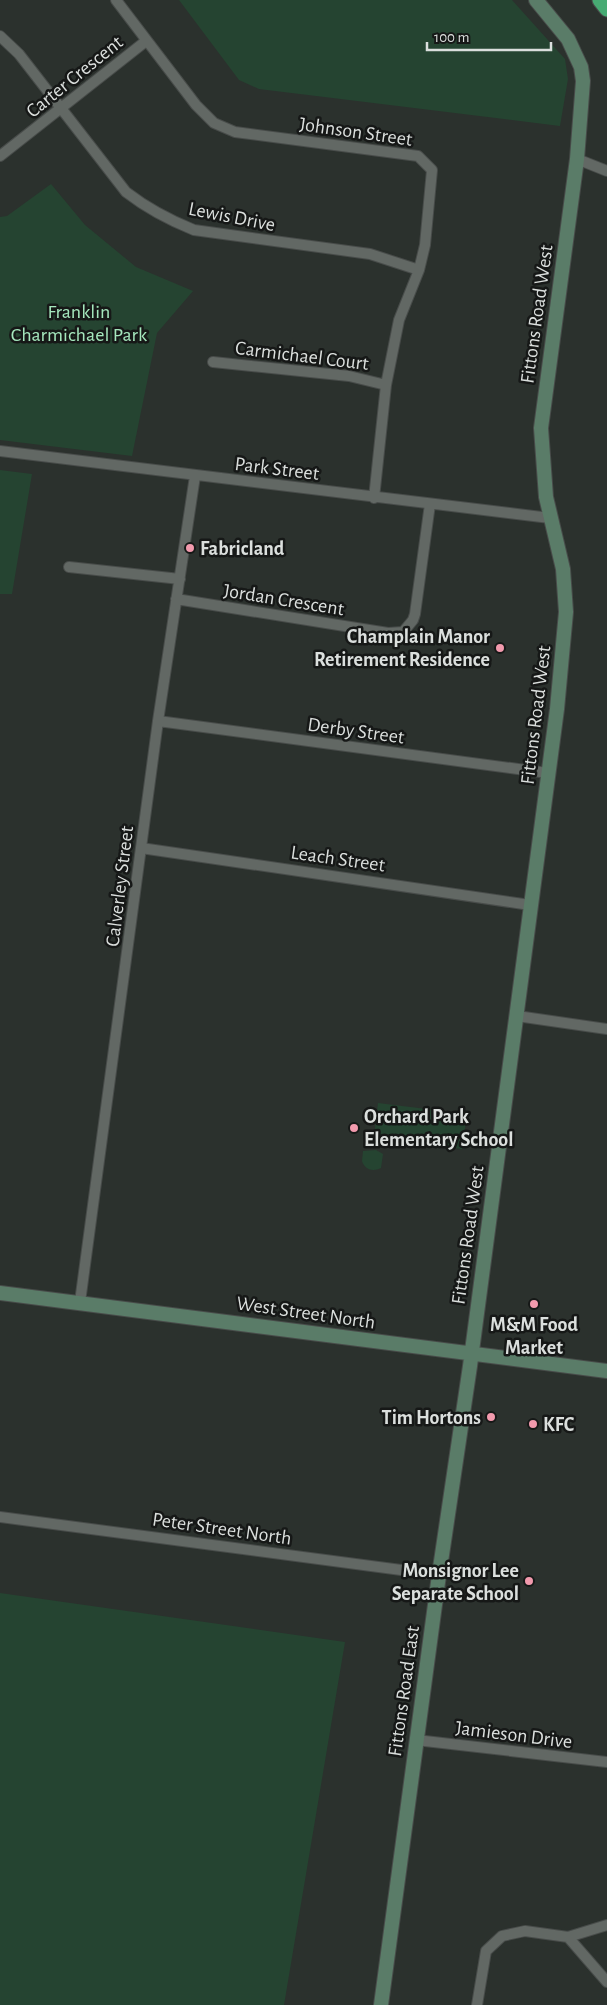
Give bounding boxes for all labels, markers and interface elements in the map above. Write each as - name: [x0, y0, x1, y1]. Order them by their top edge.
- scale bar: [427, 20, 551, 52]
- text: 100 m: [434, 30, 469, 45]
- street label: Carter Crescent: [23, 32, 127, 122]
- street label: Johnson Street: [298, 114, 414, 150]
- street label: Lewis Drive: [187, 199, 277, 235]
- street label: Fittons Road West: [517, 243, 557, 385]
- park label: Franklin Charmichael Park: [11, 302, 147, 345]
- street label: Carmichael Court: [234, 338, 370, 374]
- street label: Park Street: [234, 454, 321, 484]
- place label: Fabricland: [200, 539, 285, 559]
- marker: Fabricland: [184, 542, 196, 554]
- street label: Jordan Crescent: [222, 581, 346, 619]
- place label: Champlain Manor Retirement Residence: [314, 627, 490, 670]
- marker: Champlain Manor Retirement Residence: [494, 642, 506, 654]
- street label: Fittons Road West: [518, 644, 555, 786]
- street label: Derby Street: [306, 714, 406, 748]
- street label: Calverley Street: [103, 824, 137, 948]
- street label: Leach Street: [289, 842, 387, 876]
- place label: Orchard Park Elementary School: [364, 1107, 513, 1150]
- marker: Orchard Park Elementary School: [348, 1122, 360, 1134]
- street label: Fittons Road West: [448, 1164, 488, 1306]
- street label: West Street North: [235, 1293, 376, 1333]
- marker: M&M Food Market: [528, 1298, 540, 1310]
- place label: M&M Food Market: [490, 1315, 578, 1358]
- place label: Tim Hortons: [382, 1408, 481, 1428]
- marker: Tim Hortons: [485, 1411, 497, 1423]
- place label: KFC: [543, 1415, 575, 1435]
- marker: KFC: [527, 1418, 539, 1430]
- street label: Peter Street North: [151, 1509, 293, 1549]
- place label: Monsignor Lee Separate School: [392, 1561, 519, 1604]
- marker: Monsignor Lee Separate School: [523, 1575, 535, 1587]
- street label: Fittons Road East: [385, 1624, 423, 1758]
- street label: Jamieson Drive: [455, 1718, 573, 1752]

